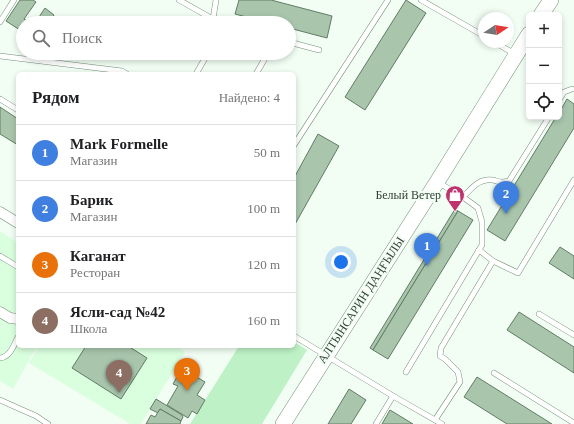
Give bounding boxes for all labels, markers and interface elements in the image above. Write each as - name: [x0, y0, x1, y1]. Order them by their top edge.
- north arrow: [478, 12, 514, 48]
- map controls: [526, 12, 562, 120]
- button: +: [526, 12, 562, 48]
- search box: [16, 16, 296, 60]
- icon: search: [30, 27, 52, 49]
- text: Поиск: [62, 30, 102, 46]
- button: −: [526, 48, 562, 84]
- button: locate: [526, 84, 562, 120]
- text: Рядом: [32, 88, 80, 107]
- text: Найдено: 4: [219, 90, 280, 105]
- text: Mark Formelle: [70, 136, 168, 152]
- text: 1: [42, 145, 48, 160]
- text: 50 m: [254, 145, 280, 160]
- text: Магазин: [70, 153, 117, 168]
- pin: 2: [493, 181, 519, 214]
- shop icon: Белый Ветер: [444, 184, 466, 212]
- place label: Белый Ветер: [375, 188, 441, 202]
- text: Барик: [70, 192, 113, 208]
- text: 2: [42, 201, 48, 216]
- text: 100 m: [247, 201, 280, 216]
- text: Магазин: [70, 209, 117, 224]
- pin: 1: [414, 233, 440, 266]
- street label: АЛТЫНСАРИН ДАҢҒЫЛЫ: [315, 234, 407, 366]
- text: Каганат: [70, 248, 126, 264]
- your location: [331, 252, 351, 272]
- text: 3: [42, 257, 48, 272]
- text: 120 m: [247, 257, 280, 272]
- text: Ресторан: [70, 265, 120, 280]
- text: Ясли-сад №42: [70, 304, 165, 320]
- text: 4: [42, 313, 48, 328]
- text: 160 m: [247, 313, 280, 328]
- text: Школа: [70, 321, 107, 336]
- pin: 3: [174, 358, 200, 391]
- pin: 4: [106, 360, 132, 393]

